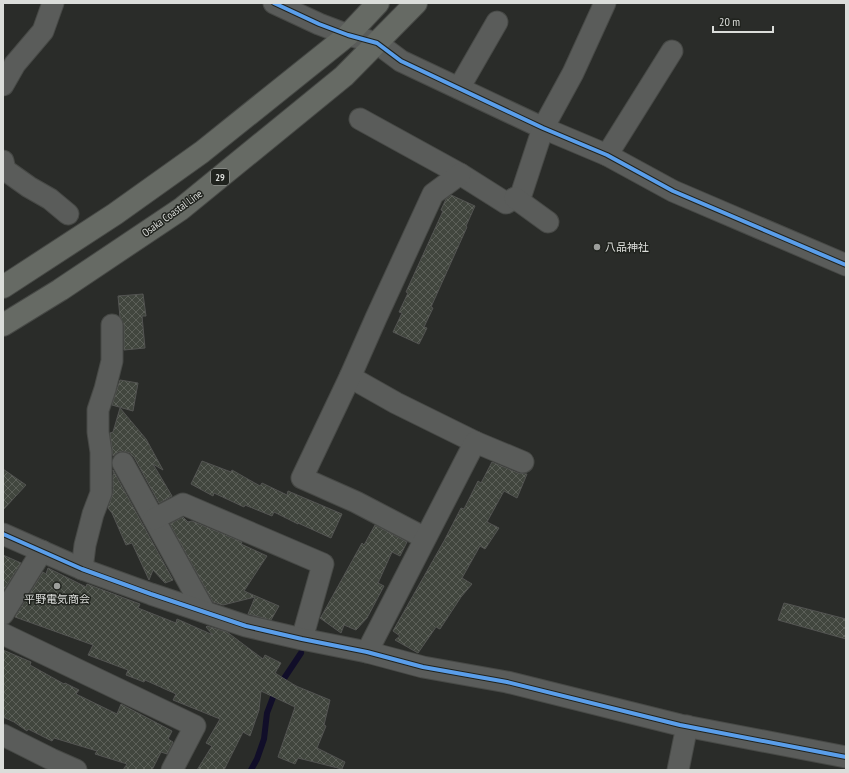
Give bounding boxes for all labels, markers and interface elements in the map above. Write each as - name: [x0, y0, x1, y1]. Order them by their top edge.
- scale bar: [713, 8, 773, 34]
- text: 20 m: [719, 14, 740, 29]
- road number: 29: [211, 169, 229, 185]
- street label: Osaka Coastal Line: [139, 186, 205, 240]
- place label: 八品神社: [605, 240, 649, 254]
- marker: 八品神社: [592, 242, 602, 252]
- marker: 平野電気商会: [52, 581, 62, 591]
- place label: 平野電気商会: [24, 592, 90, 606]

